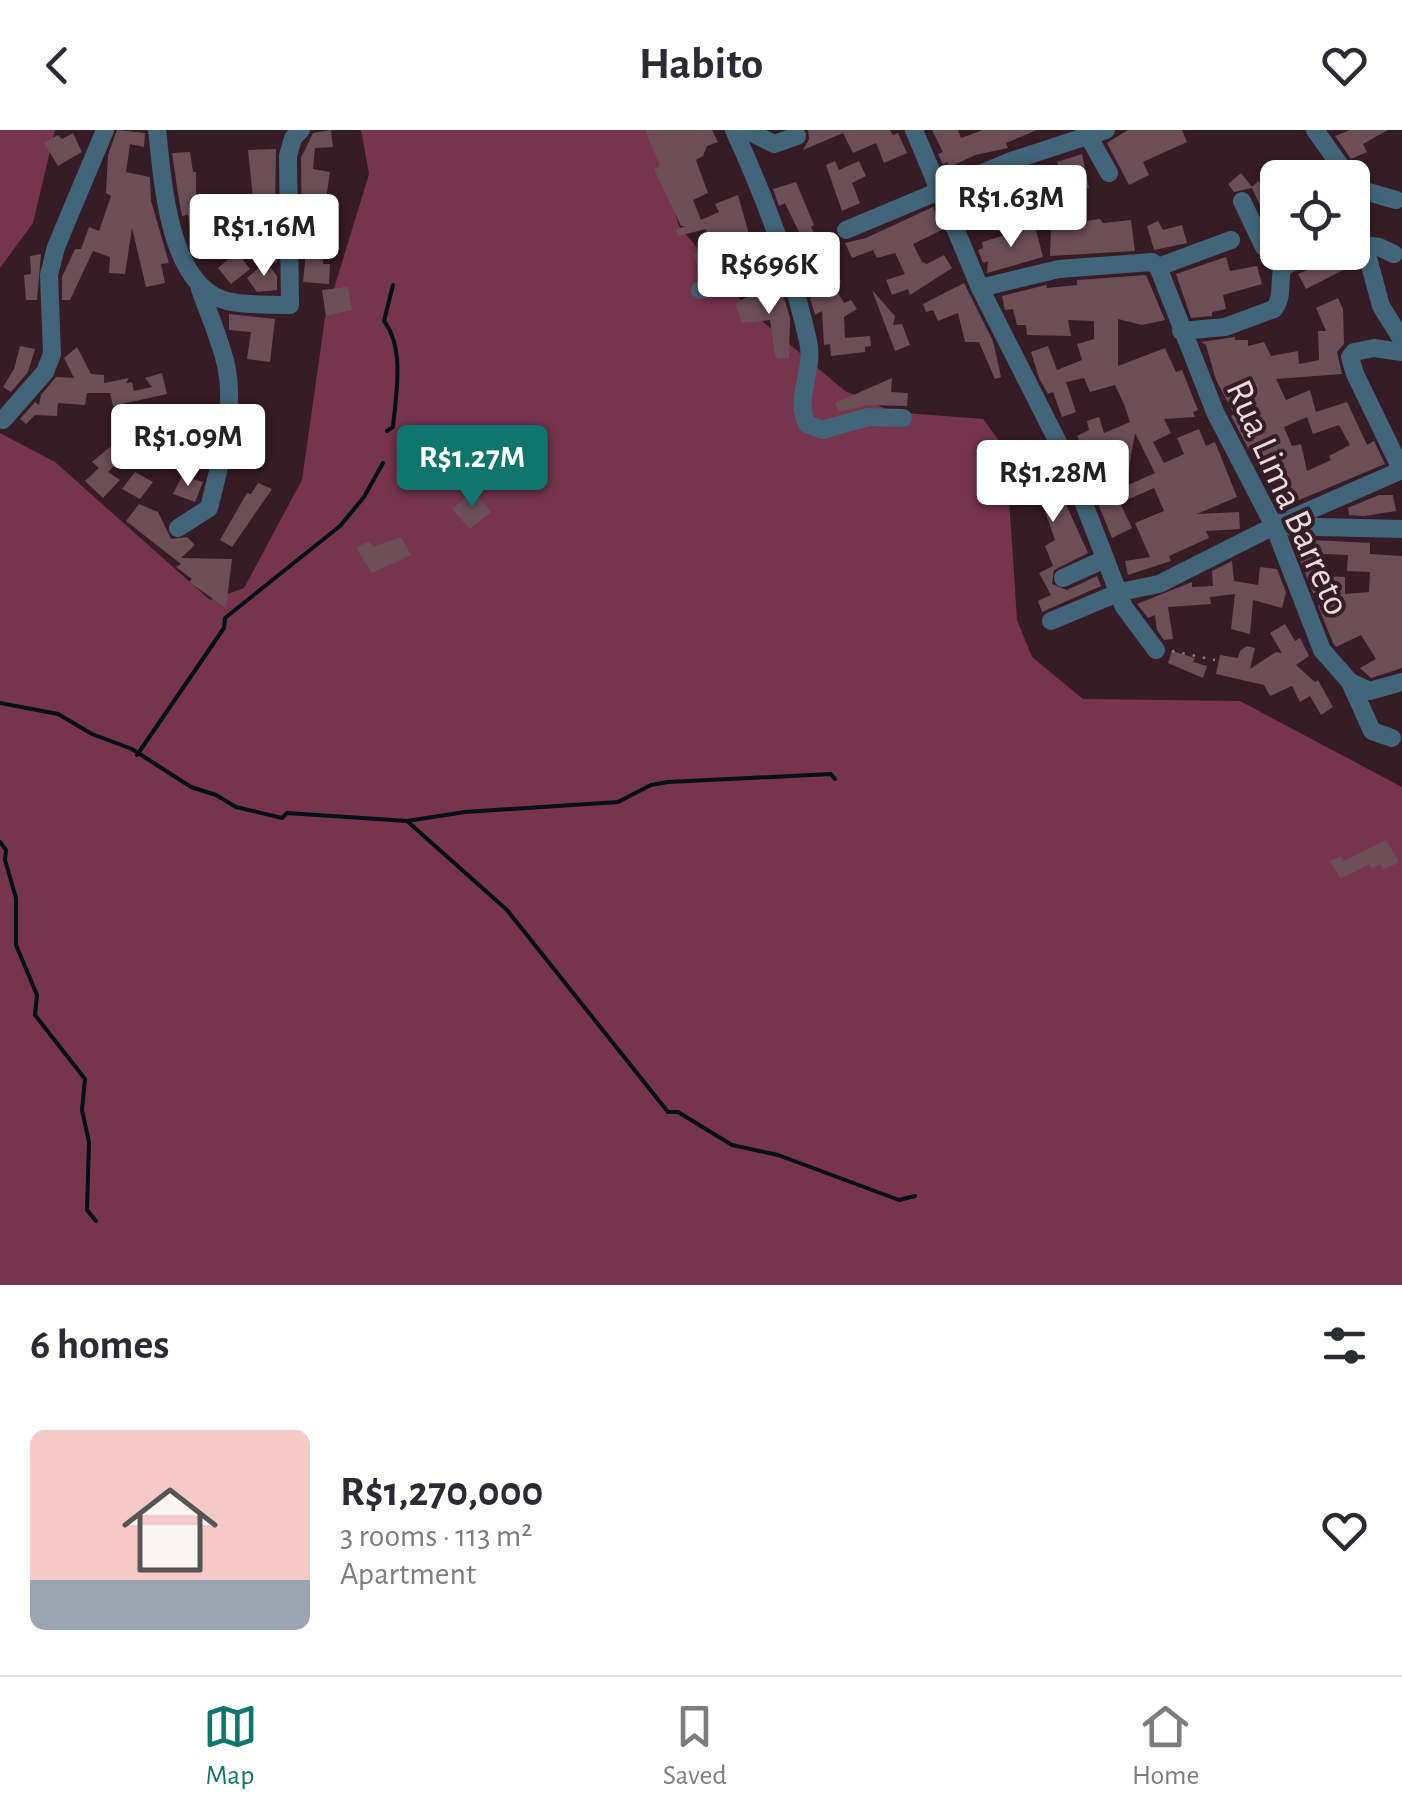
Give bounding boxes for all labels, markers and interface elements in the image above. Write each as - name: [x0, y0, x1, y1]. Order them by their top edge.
- icon: back: [30, 38, 85, 93]
- icon: heart: [1317, 38, 1372, 93]
- text: Habito: [639, 42, 763, 87]
- map controls: [1260, 160, 1370, 270]
- button: locate: [1260, 160, 1370, 270]
- pin: R$1.63M: [919, 165, 1103, 250]
- text: R$1.63M: [958, 181, 1064, 213]
- pin: R$1.16M: [172, 194, 356, 279]
- text: R$1.16M: [212, 210, 316, 242]
- pin: R$696K: [688, 232, 850, 317]
- text: R$696K: [720, 248, 818, 280]
- street label: Rua Lima Barreto: [1218, 375, 1356, 621]
- pin: R$1.09M: [96, 404, 280, 489]
- text: R$1.09M: [133, 420, 243, 452]
- pin: R$1.27M: [380, 425, 564, 510]
- pin: R$1.28M: [961, 440, 1145, 525]
- text: R$1.27M: [419, 441, 525, 473]
- text: R$1.28M: [999, 456, 1107, 488]
- icon: filters: [1317, 1318, 1372, 1373]
- text: 6 homes: [30, 1324, 169, 1366]
- icon: home: [110, 1470, 230, 1590]
- text: R$1,270,000: [340, 1471, 544, 1513]
- icon: heart: [1317, 1503, 1372, 1558]
- text: 3 rooms · 113 m²: [340, 1520, 532, 1552]
- text: Apartment: [340, 1558, 476, 1590]
- tab: Map: [203, 1699, 258, 1793]
- tab: Saved: [663, 1699, 727, 1793]
- tab: Home: [1132, 1699, 1199, 1793]

